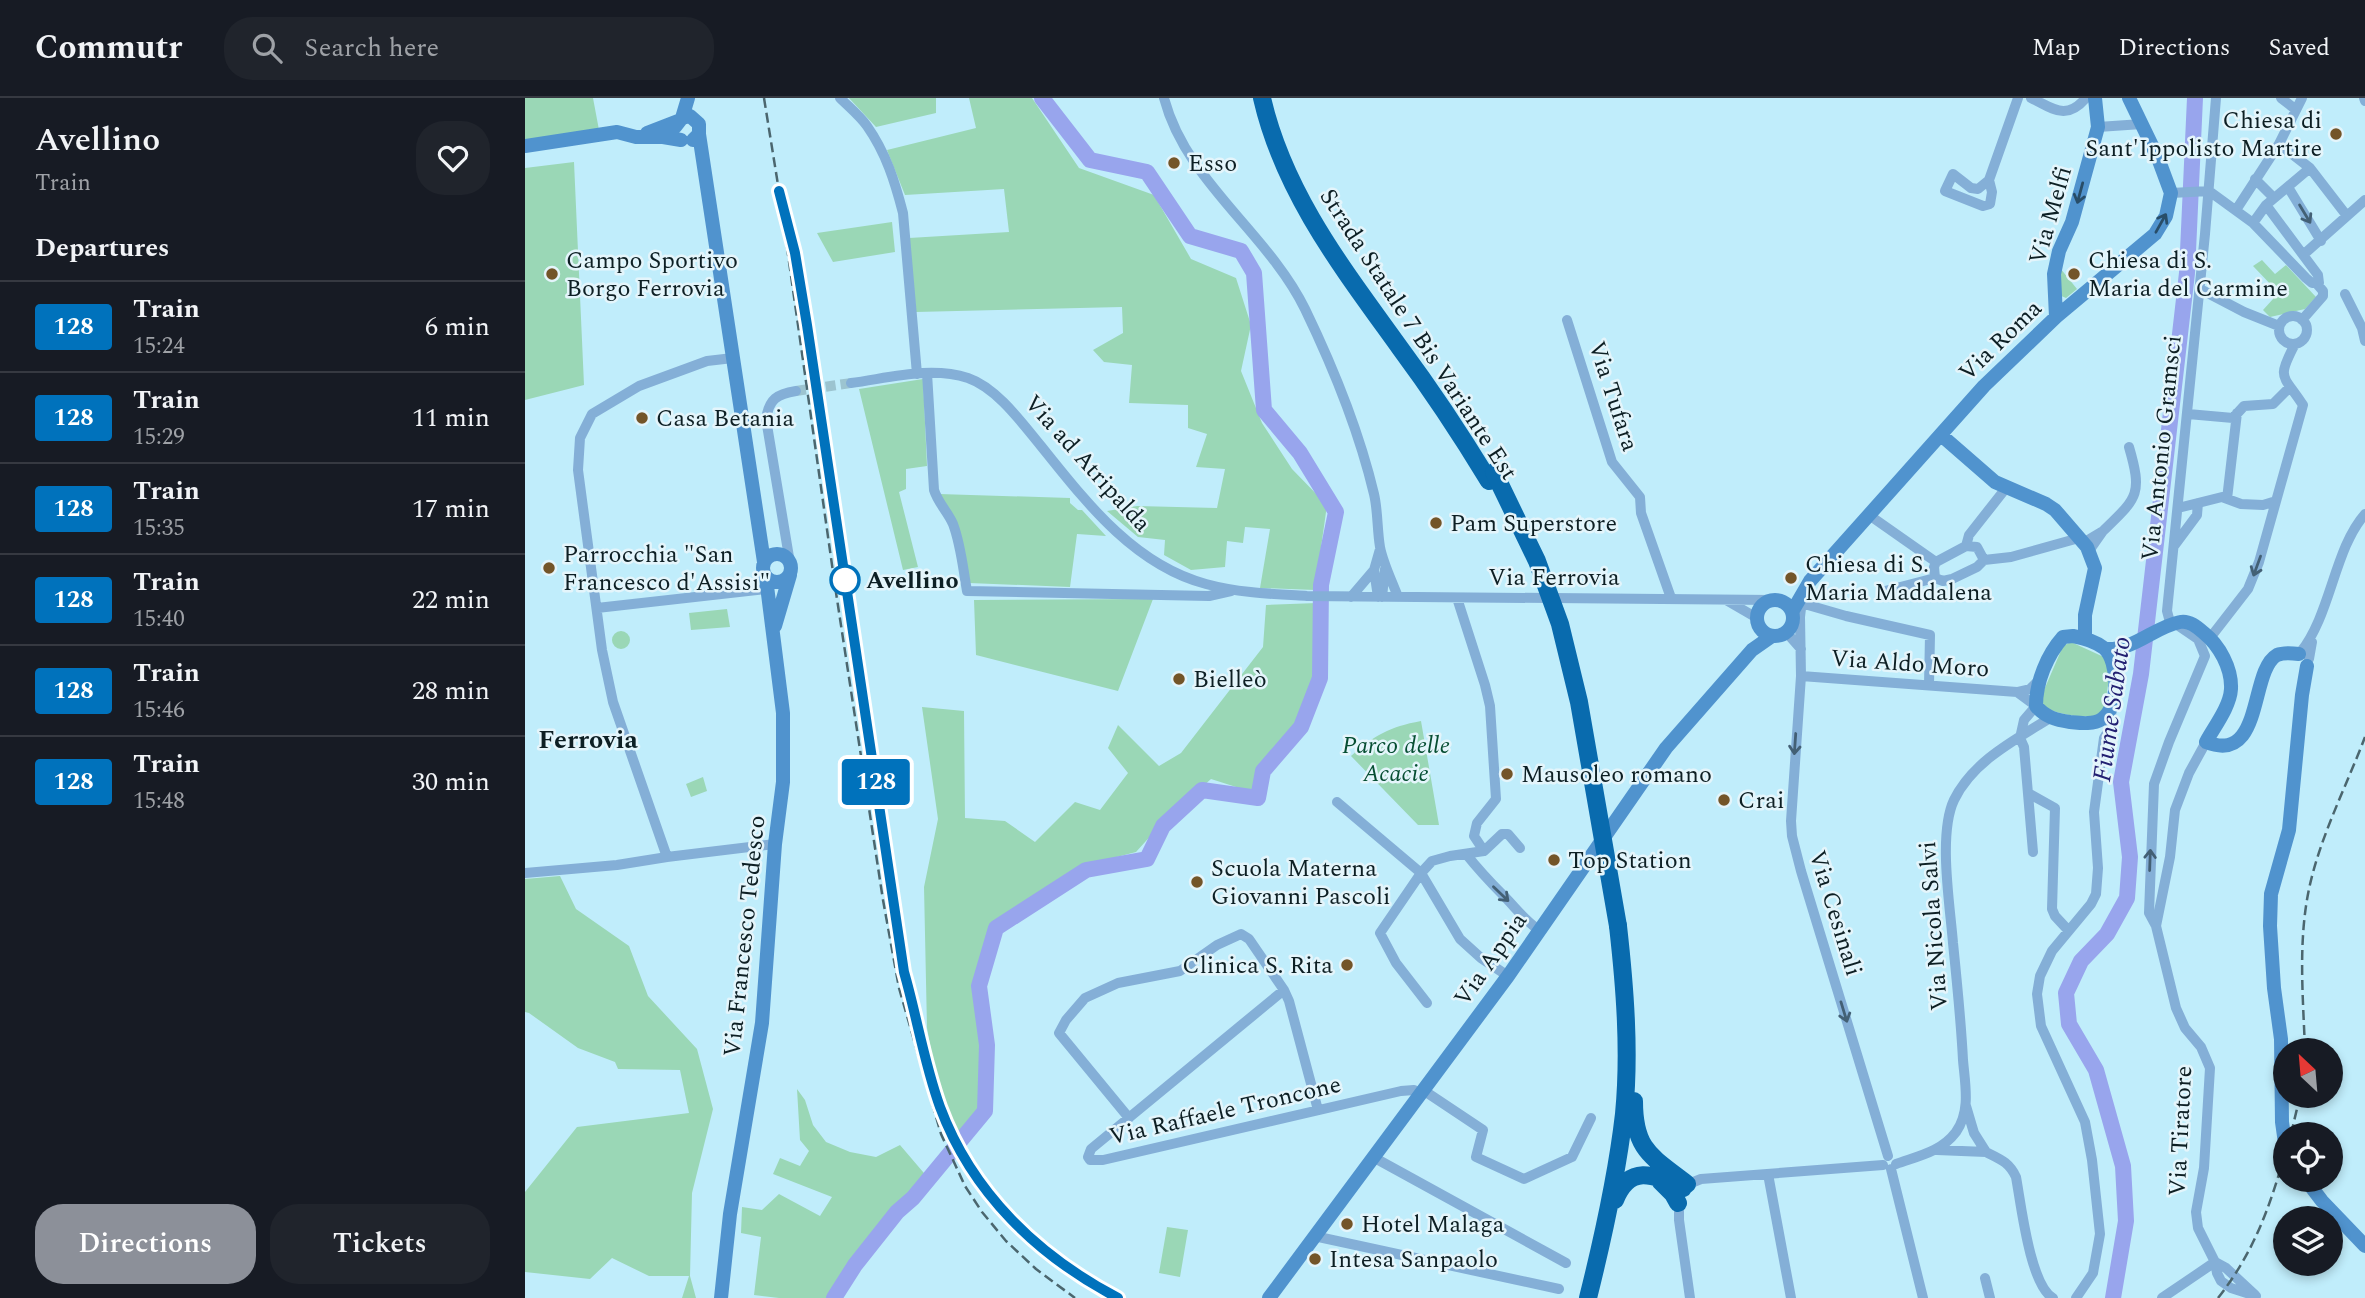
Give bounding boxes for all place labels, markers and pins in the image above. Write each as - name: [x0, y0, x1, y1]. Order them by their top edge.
- place label: Chiesa di Sant'Ippolisto Martire: [2085, 103, 2322, 167]
- marker: Chiesa di Sant'Ippolisto Martire: [2328, 126, 2344, 142]
- place label: Esso: [1188, 146, 1237, 182]
- marker: Esso: [1166, 155, 1182, 171]
- place label: Campo Sportivo Borgo Ferrovia: [566, 243, 738, 307]
- place label: Chiesa di S. Maria del Carmine: [2088, 243, 2288, 307]
- marker: Campo Sportivo Borgo Ferrovia: [544, 266, 560, 282]
- marker: Chiesa di S. Maria del Carmine: [2066, 266, 2082, 282]
- place label: Casa Betania: [656, 401, 795, 437]
- marker: Casa Betania: [634, 410, 650, 426]
- place label: Pam Superstore: [1450, 506, 1617, 542]
- marker: Pam Superstore: [1428, 515, 1444, 531]
- place label: Parrocchia "San Francesco d'Assisi": [563, 537, 770, 601]
- place label: Chiesa di S. Maria Maddalena: [1805, 547, 1992, 611]
- marker: Parrocchia "San Francesco d'Assisi": [541, 560, 557, 576]
- place label: Avellino: [866, 563, 959, 599]
- marker: Avellino: [830, 565, 860, 595]
- marker: Chiesa di S. Maria Maddalena: [1783, 570, 1799, 586]
- place label: Bielleò: [1193, 662, 1267, 698]
- marker: Bielleò: [1171, 671, 1187, 687]
- place label: Mausoleo romano: [1521, 757, 1712, 793]
- marker: Mausoleo romano: [1499, 766, 1515, 782]
- place label: Crai: [1738, 783, 1784, 819]
- marker: Crai: [1716, 792, 1732, 808]
- place label: Top Station: [1568, 843, 1692, 879]
- place label: Scuola Materna Giovanni Pascoli: [1211, 851, 1390, 915]
- marker: Top Station: [1546, 852, 1562, 868]
- marker: Scuola Materna Giovanni Pascoli: [1189, 874, 1205, 890]
- place label: Clinica S. Rita: [1182, 948, 1333, 984]
- marker: Clinica S. Rita: [1339, 957, 1355, 973]
- place label: Hotel Malaga: [1361, 1207, 1505, 1243]
- marker: Hotel Malaga: [1339, 1216, 1355, 1232]
- place label: Intesa Sanpaolo: [1329, 1242, 1498, 1278]
- marker: Intesa Sanpaolo: [1307, 1251, 1323, 1267]

